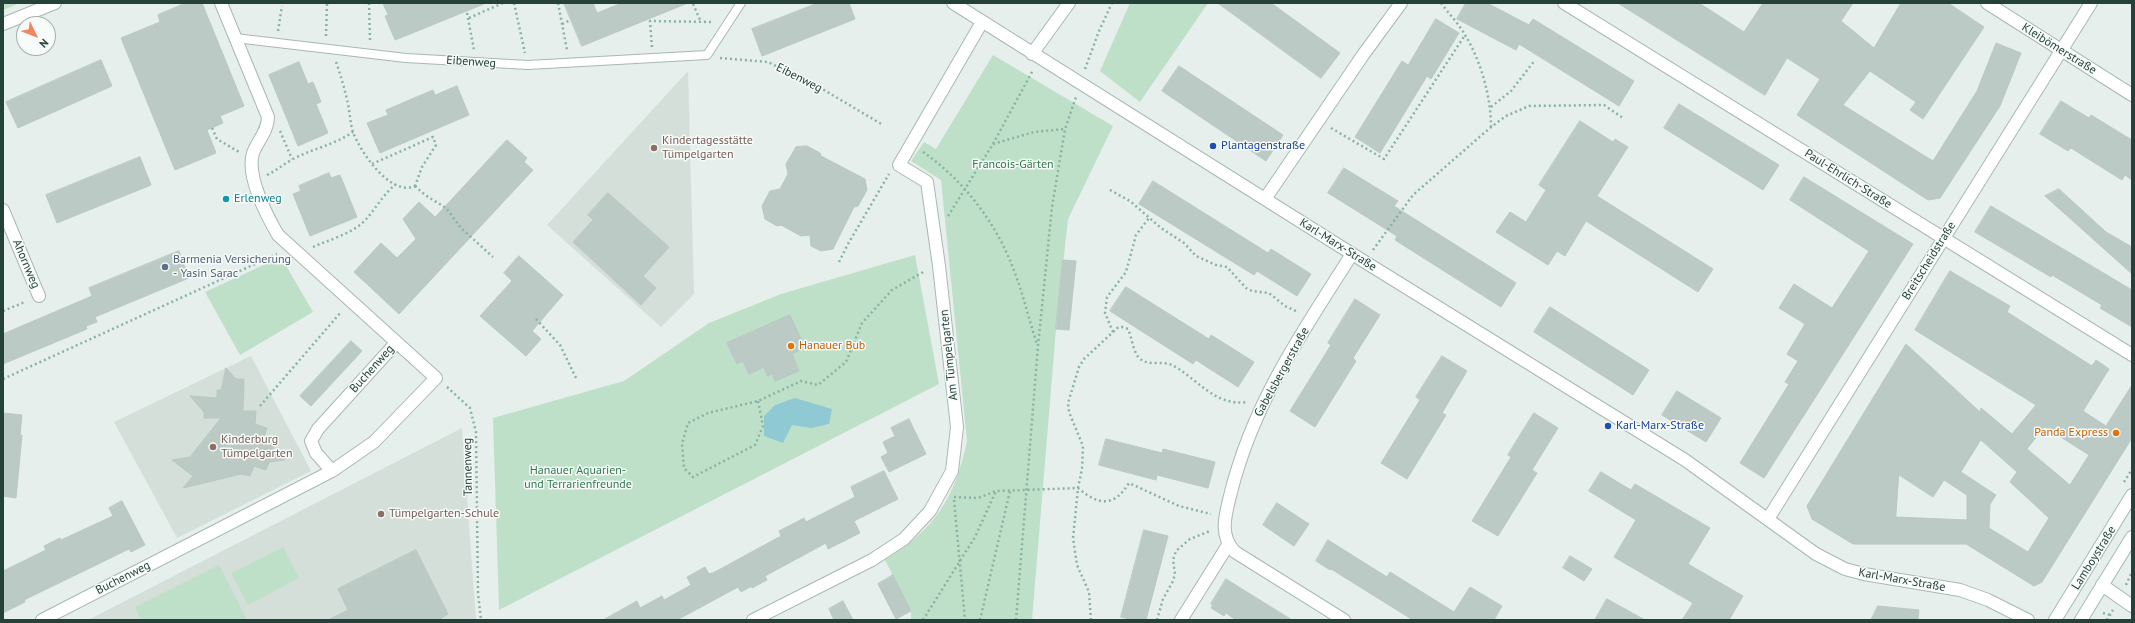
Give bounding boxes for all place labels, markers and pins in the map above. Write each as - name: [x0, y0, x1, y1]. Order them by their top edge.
- place label: Kindertagesstätte Tümpelgarten: [662, 134, 753, 162]
- place label: Plantagenstraße: [1221, 139, 1305, 153]
- marker: Plantagenstraße: [1208, 141, 1218, 151]
- marker: Kindertagesstätte Tümpelgarten: [649, 143, 659, 153]
- place label: Erlenweg: [234, 192, 282, 206]
- marker: Erlenweg: [221, 194, 231, 204]
- place label: Barmenia Versicherung - Yasin Sarac: [173, 253, 291, 281]
- marker: Barmenia Versicherung - Yasin Sarac: [160, 262, 170, 272]
- place label: Hanauer Bub: [799, 339, 865, 353]
- marker: Hanauer Bub: [786, 341, 796, 351]
- place label: Karl-Marx-Straße: [1616, 419, 1704, 433]
- marker: Karl-Marx-Straße: [1603, 421, 1613, 431]
- place label: Panda Express: [2034, 426, 2108, 440]
- marker: Panda Express: [2111, 428, 2121, 438]
- place label: Kinderburg Tümpelgarten: [221, 433, 292, 461]
- marker: Kinderburg Tümpelgarten: [208, 442, 218, 452]
- place label: Tümpelgarten-Schule: [389, 507, 499, 521]
- marker: Tümpelgarten-Schule: [376, 509, 386, 519]

